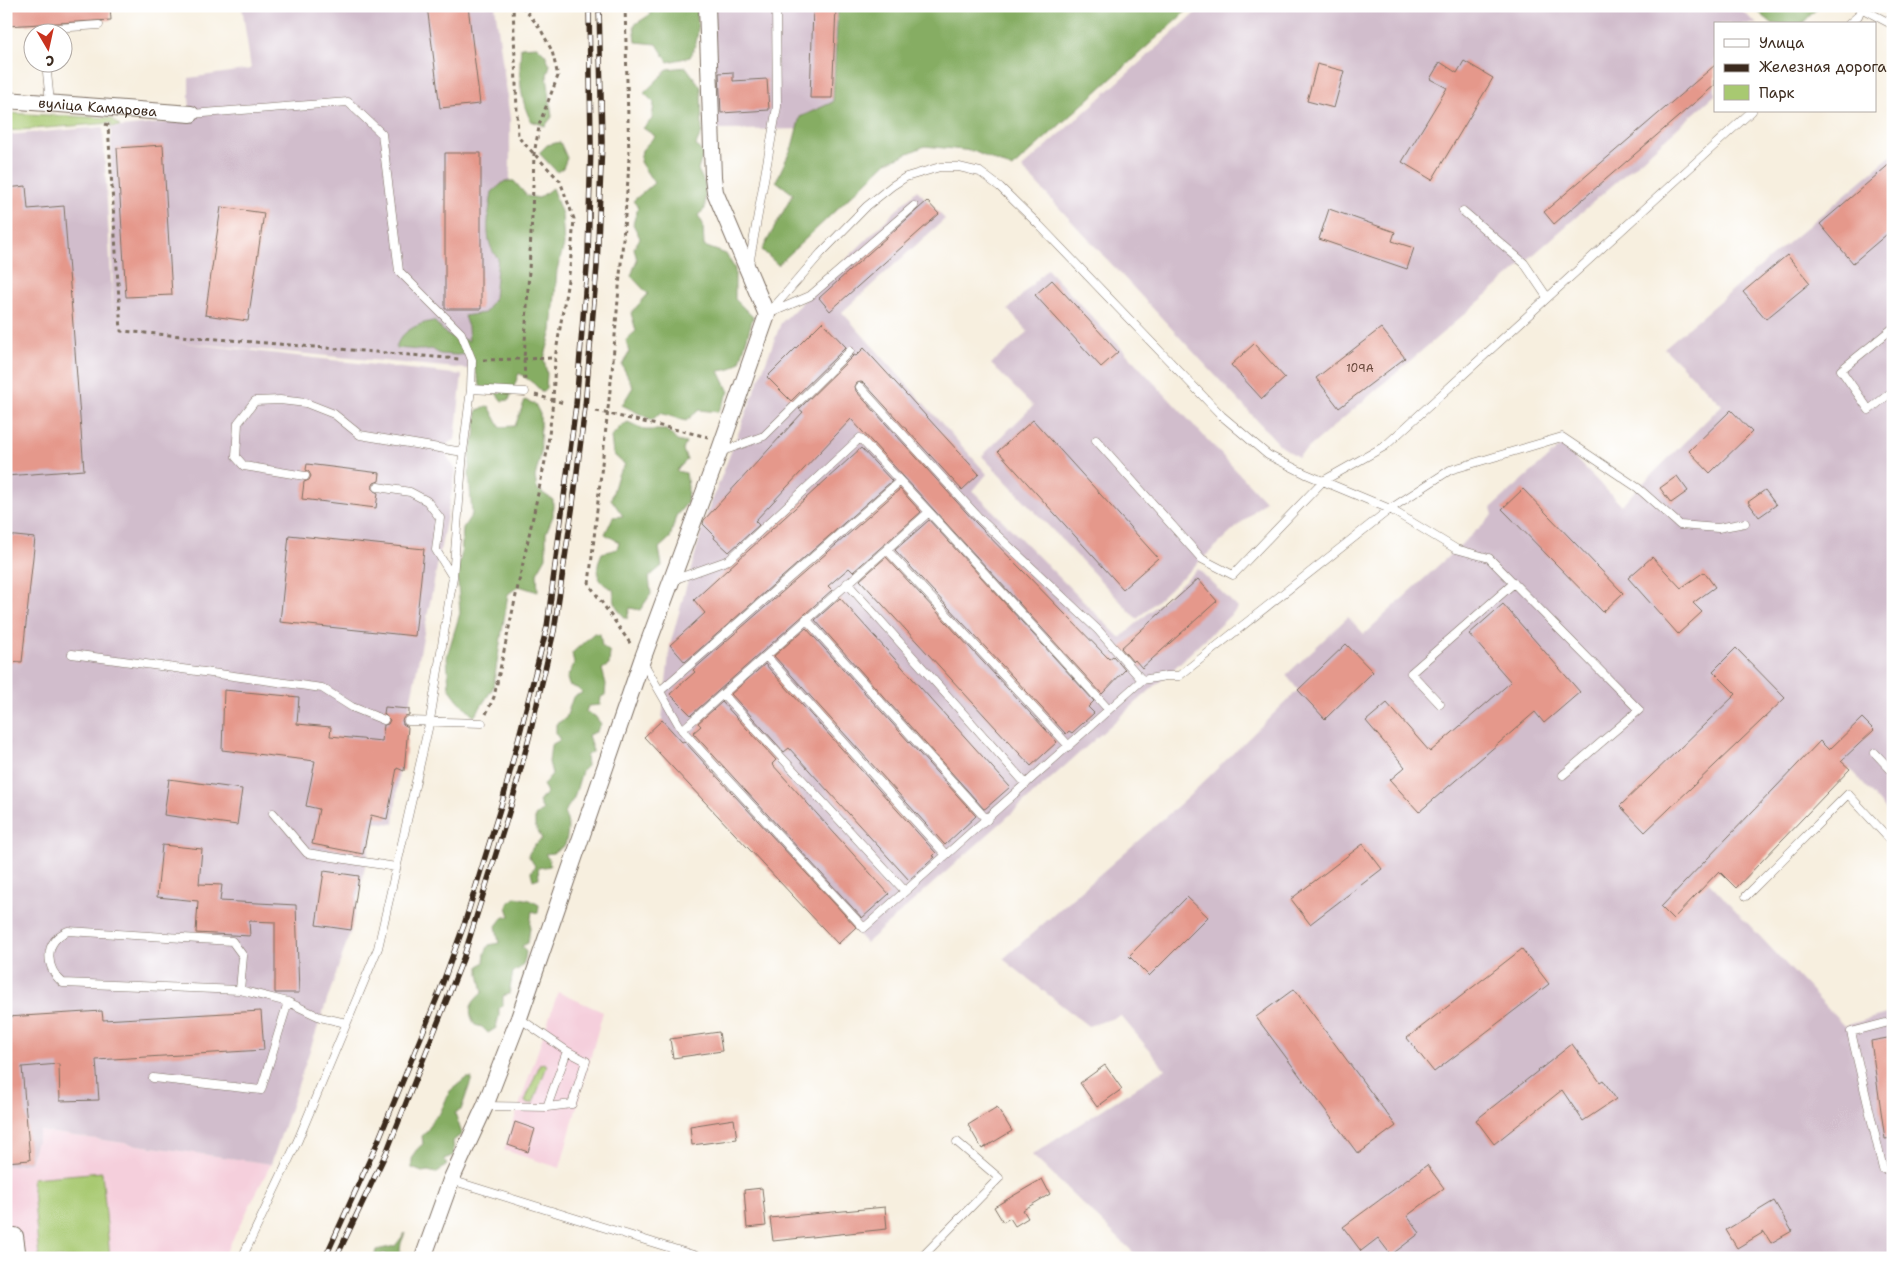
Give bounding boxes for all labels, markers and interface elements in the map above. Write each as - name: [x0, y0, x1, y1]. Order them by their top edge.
- north arrow: [22, 22, 72, 72]
- legend: [1714, 22, 1876, 112]
- text: Улица: [1759, 33, 1805, 53]
- text: С: [44, 51, 56, 70]
- text: Железная дорога: [1759, 57, 1887, 77]
- text: Парк: [1759, 83, 1795, 103]
- street label: вуліца Камарова: [38, 93, 158, 120]
- house number: 109А: [1346, 361, 1374, 376]

